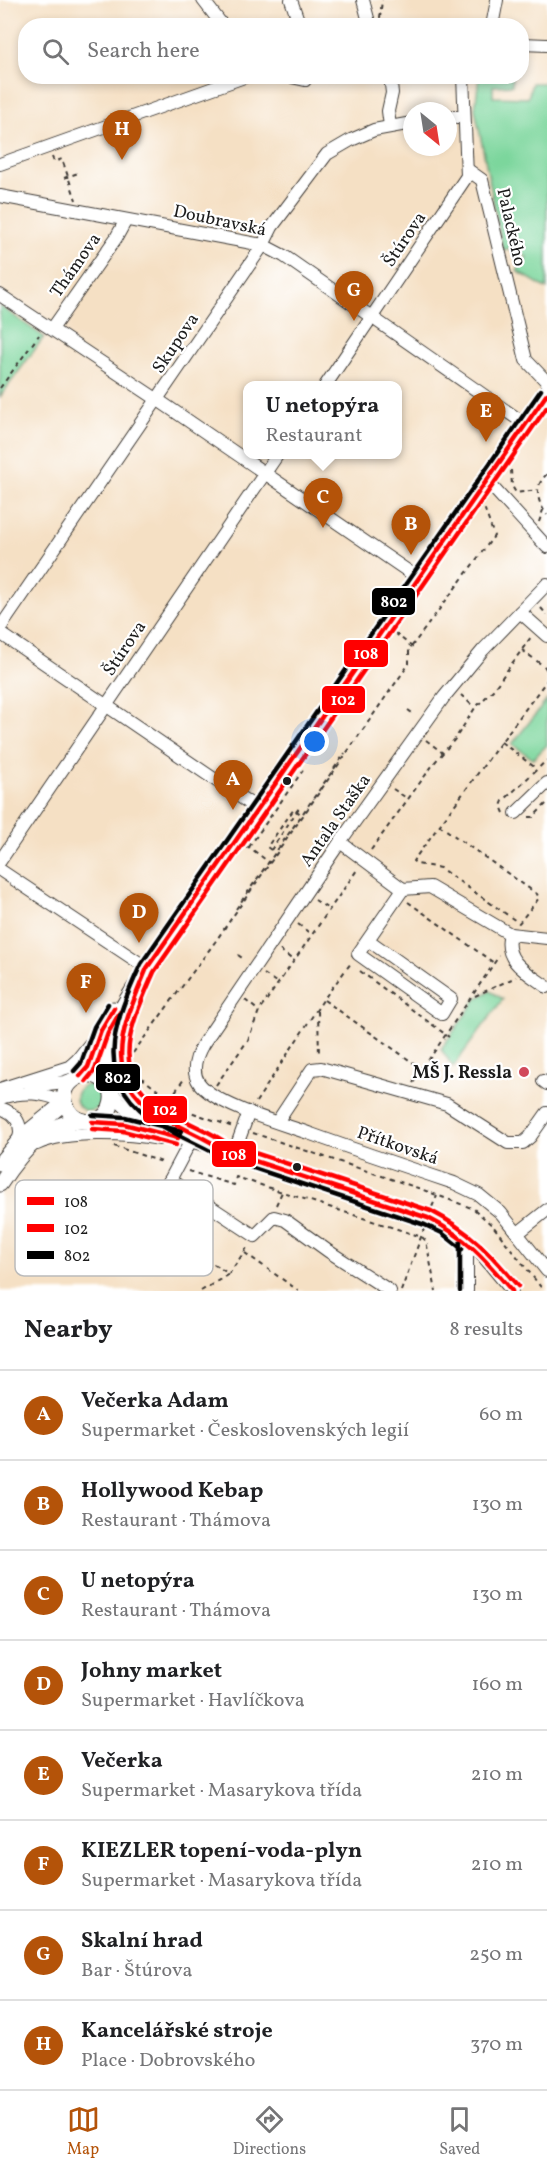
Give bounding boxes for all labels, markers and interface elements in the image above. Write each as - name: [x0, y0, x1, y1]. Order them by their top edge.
- search box: [18, 18, 529, 84]
- icon: search: [39, 35, 72, 68]
- text: Search here: [87, 36, 200, 67]
- north arrow: [403, 102, 457, 156]
- pin: H: [102, 110, 142, 160]
- street label: Palackého: [489, 186, 532, 269]
- street label: Doubravská: [171, 199, 269, 244]
- street label: Štúrova: [378, 207, 433, 272]
- street label: Thámova: [45, 228, 108, 303]
- pin: G: [334, 272, 374, 321]
- street label: Skupova: [147, 309, 206, 379]
- popup: [243, 381, 402, 459]
- text: U netopýra: [266, 391, 379, 422]
- pin: E: [466, 392, 506, 442]
- text: Restaurant: [266, 422, 363, 450]
- pin: C: [304, 478, 342, 528]
- pin: B: [392, 506, 430, 555]
- line badge: 802: [371, 587, 416, 616]
- text: 802: [381, 592, 407, 614]
- street label: Štúrova: [98, 616, 153, 681]
- line badge: 108: [343, 639, 389, 668]
- text: 108: [353, 644, 379, 666]
- line badge: 102: [321, 685, 366, 714]
- text: 102: [331, 690, 355, 712]
- your location: [300, 727, 329, 756]
- pin: A: [214, 760, 252, 810]
- street label: Antala Staška: [295, 769, 378, 872]
- unlabelled marker: [281, 775, 293, 787]
- pin: D: [120, 894, 158, 943]
- pin: F: [66, 964, 106, 1013]
- place label: MŠ J. Ressla: [412, 1060, 512, 1086]
- line badge: 802: [95, 1063, 141, 1092]
- marker: MŠ J. Ressla: [517, 1065, 531, 1079]
- text: 802: [105, 1068, 131, 1090]
- line badge: 102: [142, 1095, 188, 1124]
- text: 102: [153, 1100, 177, 1122]
- street label: Přítkovská: [353, 1121, 442, 1172]
- line badge: 108: [211, 1140, 257, 1168]
- text: 108: [221, 1145, 247, 1167]
- unlabelled marker: [291, 1161, 303, 1173]
- legend: [15, 1180, 213, 1276]
- text: 108: [64, 1192, 88, 1214]
- text: 102: [64, 1219, 88, 1241]
- text: 802: [64, 1246, 90, 1268]
- text: Nearby: [24, 1312, 113, 1348]
- text: 8 results: [450, 1316, 523, 1344]
- text: Večerka Adam: [81, 1386, 229, 1417]
- text: A: [36, 1401, 51, 1429]
- text: 60 m: [479, 1401, 523, 1429]
- text: Supermarket · Československých legií: [81, 1417, 409, 1445]
- text: Hollywood Kebap: [81, 1476, 263, 1507]
- text: B: [37, 1491, 50, 1519]
- text: 130 m: [472, 1491, 523, 1519]
- text: Restaurant · Thámova: [81, 1507, 271, 1535]
- text: U netopýra: [81, 1566, 195, 1597]
- text: C: [37, 1581, 50, 1609]
- text: 130 m: [472, 1581, 523, 1609]
- text: Restaurant · Thámova: [81, 1597, 271, 1625]
- text: Johny market: [81, 1656, 222, 1687]
- text: D: [36, 1671, 51, 1699]
- text: 160 m: [471, 1671, 523, 1699]
- text: Supermarket · Havlíčkova: [81, 1687, 305, 1715]
- text: Večerka: [81, 1746, 163, 1777]
- text: E: [37, 1761, 50, 1789]
- text: 210 m: [471, 1761, 523, 1789]
- text: Supermarket · Masarykova třída: [81, 1777, 362, 1805]
- text: KIEZLER topení-voda-plyn: [81, 1836, 362, 1867]
- text: F: [38, 1851, 49, 1879]
- text: 210 m: [471, 1851, 523, 1879]
- text: Supermarket · Masarykova třída: [81, 1867, 362, 1895]
- text: Skalní hrad: [81, 1926, 203, 1957]
- text: G: [36, 1941, 51, 1969]
- text: 250 m: [469, 1941, 523, 1969]
- text: Bar · Štúrova: [81, 1957, 192, 1985]
- text: Kancelářské stroje: [81, 2016, 273, 2047]
- text: H: [36, 2031, 51, 2059]
- text: 370 m: [470, 2031, 523, 2059]
- text: Place · Dobrovského: [81, 2047, 255, 2075]
- tab: Map: [67, 2103, 100, 2161]
- tab: Directions: [233, 2103, 306, 2161]
- tab: Saved: [439, 2103, 480, 2161]

